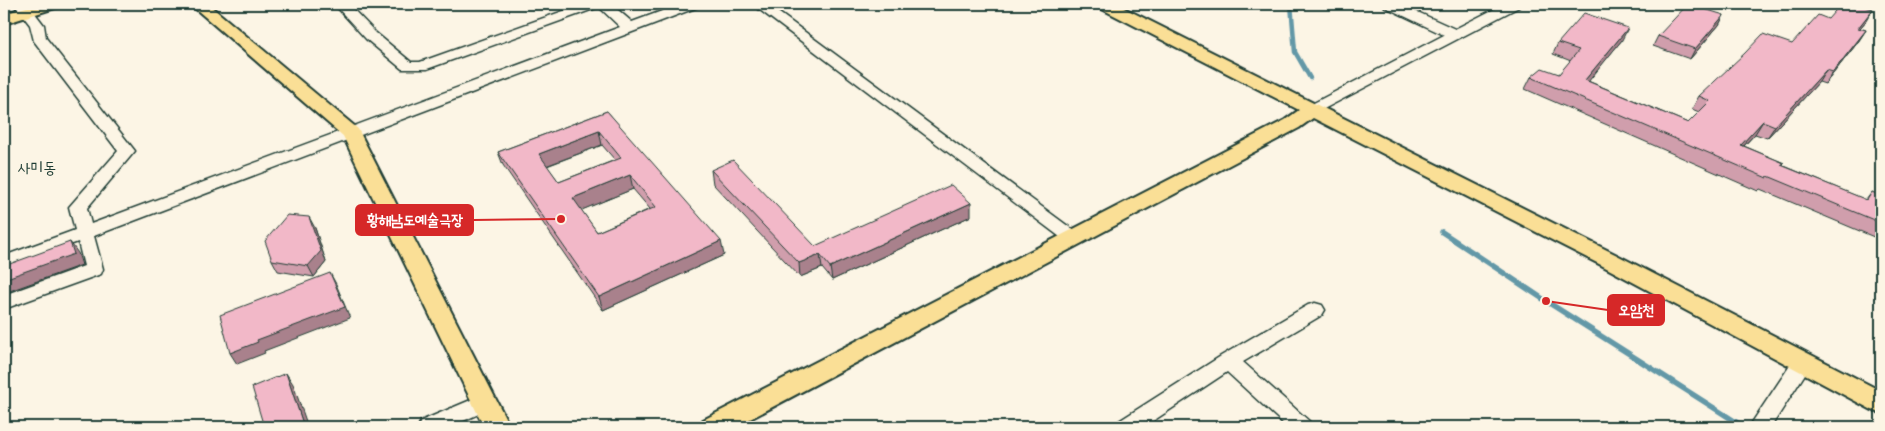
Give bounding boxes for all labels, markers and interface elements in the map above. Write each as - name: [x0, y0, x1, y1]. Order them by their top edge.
- district label: 사미동: [18, 157, 56, 178]
- callout: 황해남도예술극장: [356, 205, 473, 235]
- text: 황해남도예술극장: [367, 210, 463, 230]
- callout: 오암천: [1608, 295, 1664, 325]
- text: 오암천: [1618, 300, 1654, 320]

